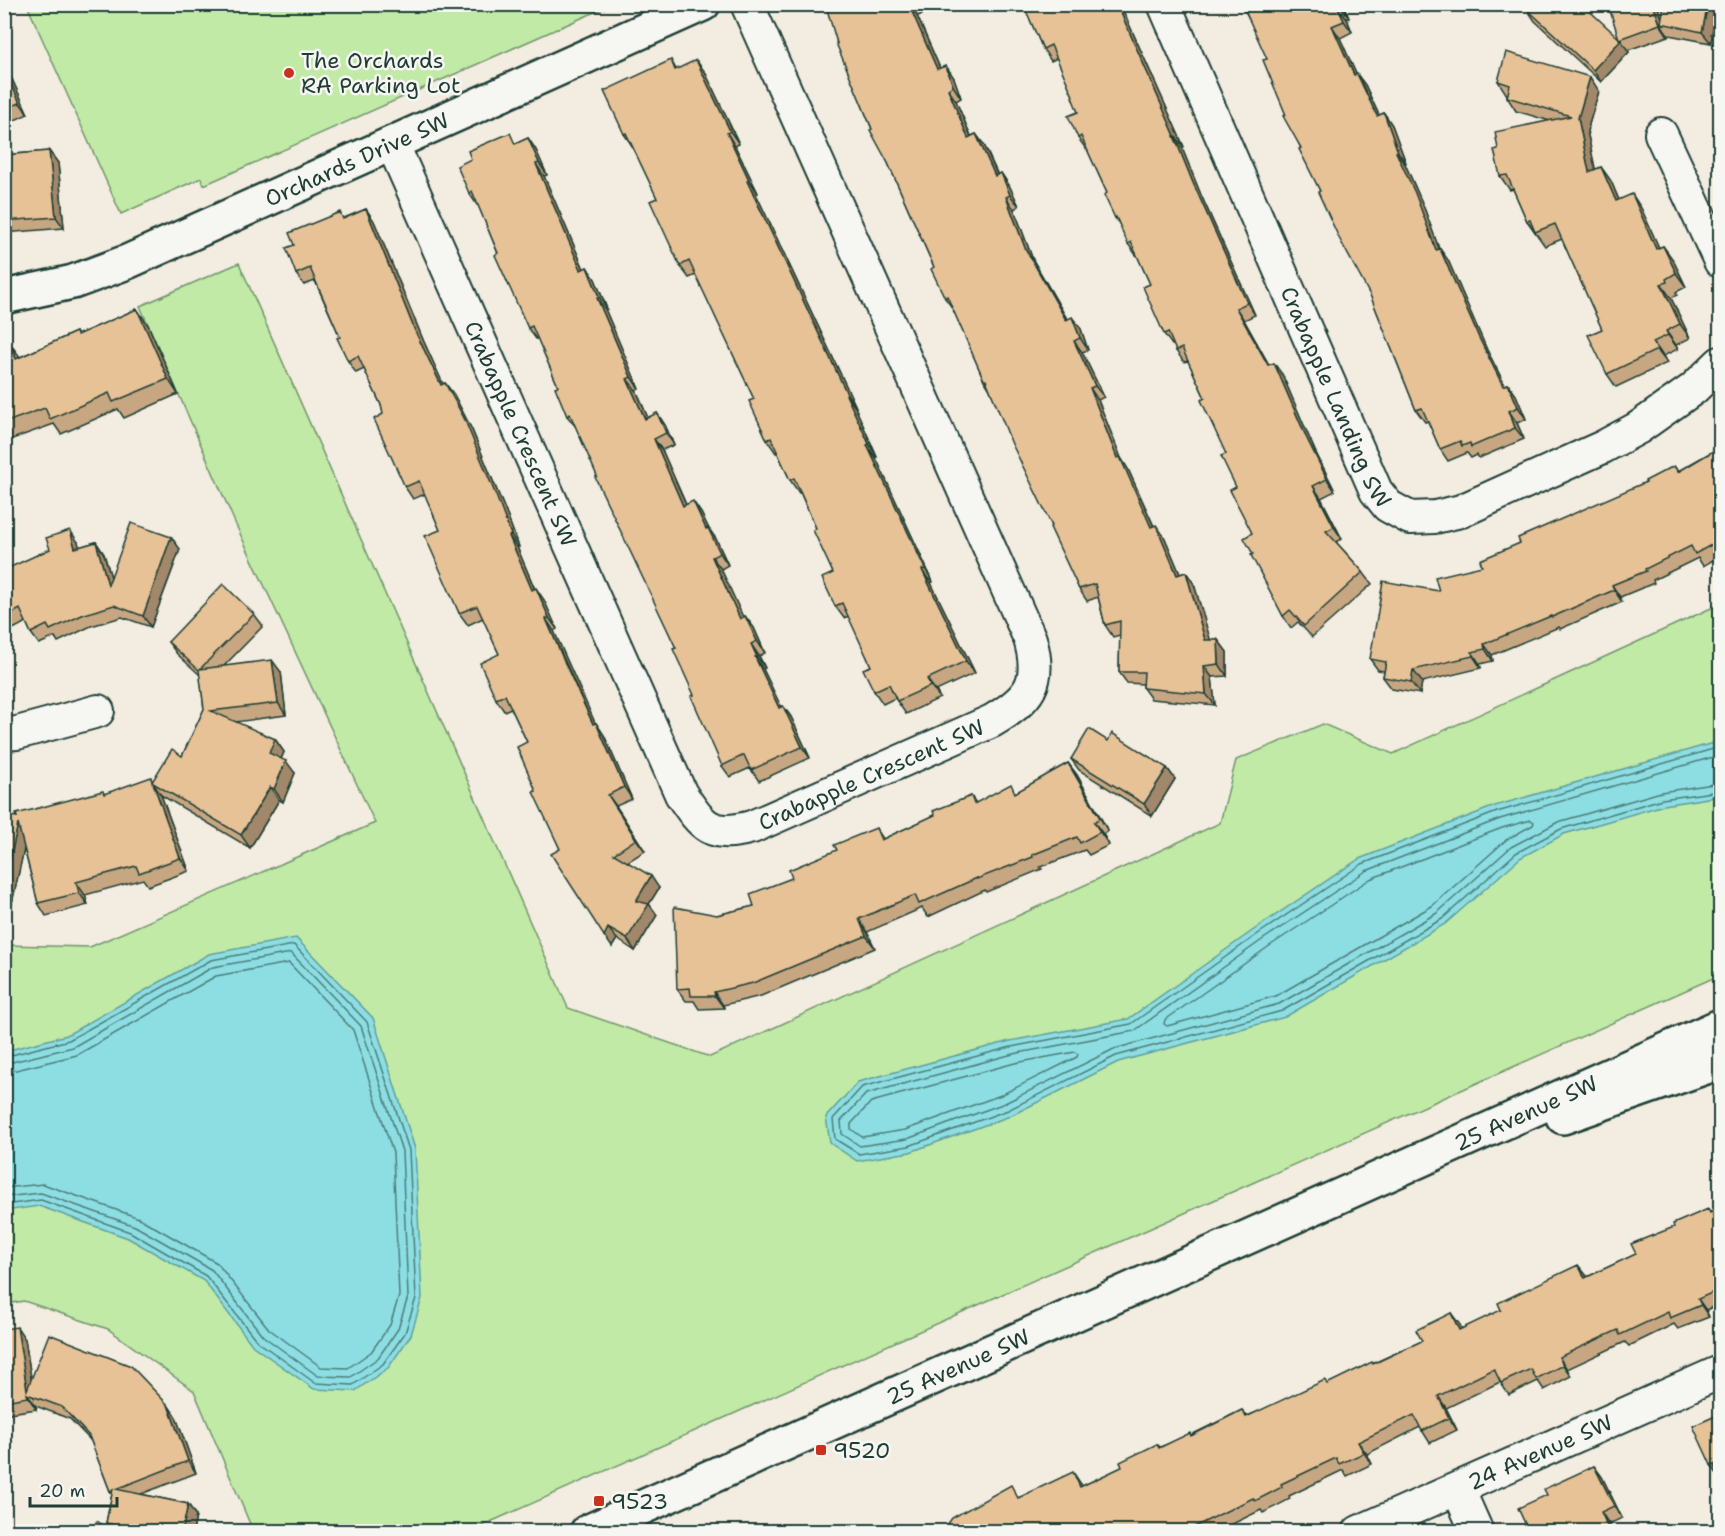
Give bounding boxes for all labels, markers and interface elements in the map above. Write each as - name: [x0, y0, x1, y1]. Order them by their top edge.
- place label: The Orchards RA Parking Lot: [301, 46, 461, 100]
- marker: The Orchards RA Parking Lot: [282, 66, 296, 80]
- street label: Orchards Drive SW: [260, 106, 454, 213]
- street label: Crabapple Landing SW: [1274, 282, 1398, 514]
- street label: Crabapple Crescent SW: [458, 316, 583, 551]
- street label: Crabapple Crescent SW: [754, 712, 989, 837]
- street label: 25 Avenue SW: [1449, 1069, 1602, 1158]
- street label: 25 Avenue SW: [882, 1322, 1034, 1412]
- street label: 24 Avenue SW: [1463, 1407, 1617, 1497]
- place label: 9520: [833, 1436, 890, 1465]
- marker: 9520: [814, 1443, 828, 1457]
- scale bar: [30, 1470, 117, 1508]
- text: 20 m: [39, 1479, 85, 1503]
- place label: 9523: [611, 1487, 668, 1516]
- marker: 9523: [592, 1494, 606, 1508]

